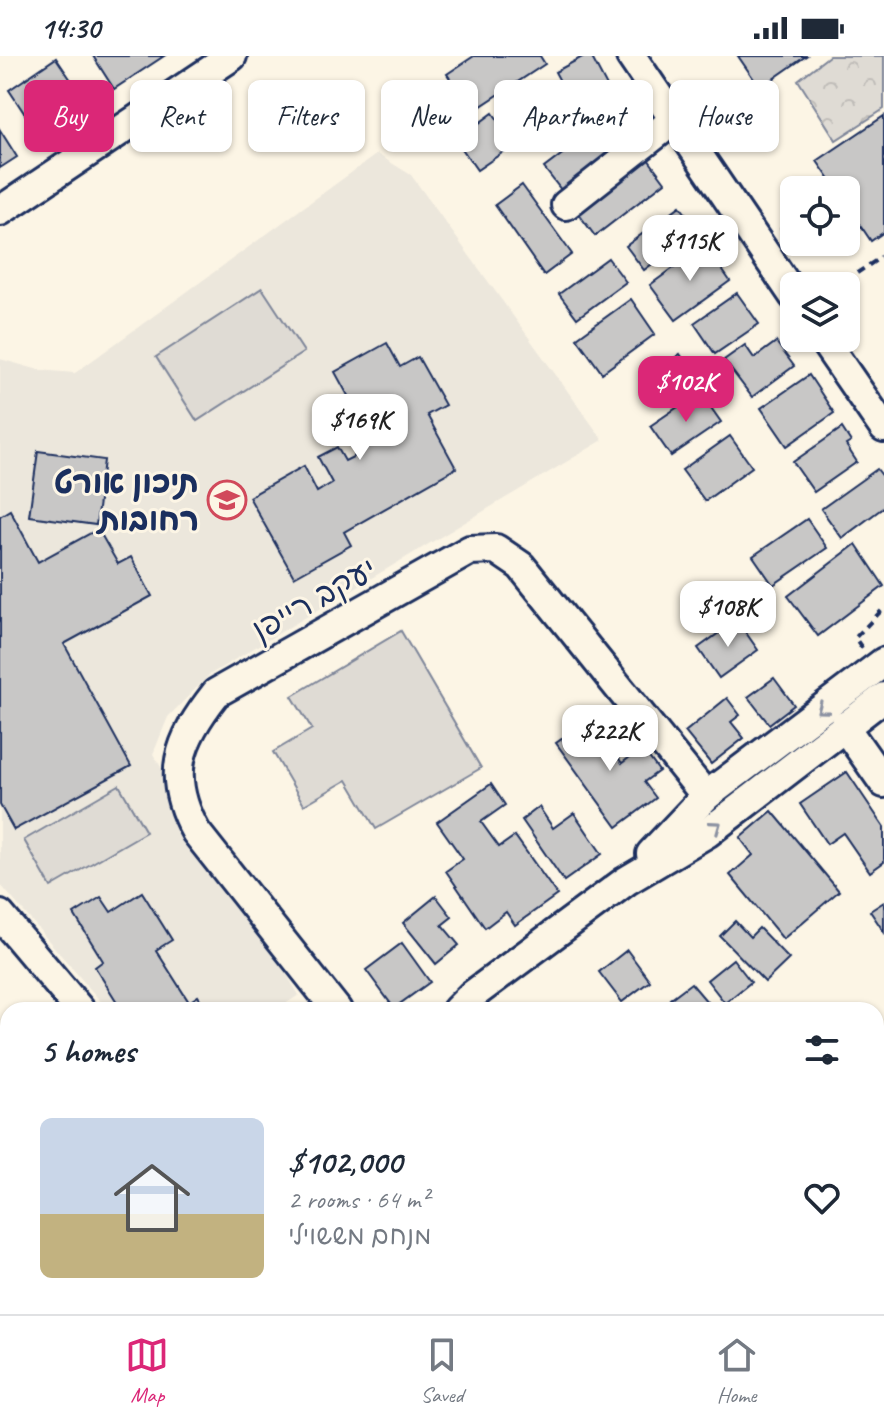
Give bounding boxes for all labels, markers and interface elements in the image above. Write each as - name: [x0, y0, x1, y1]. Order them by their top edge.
- text: 14:30: [40, 9, 100, 47]
- chip: Buy: [24, 80, 114, 152]
- chip: Rent: [130, 80, 232, 152]
- chip: Filters: [248, 80, 365, 152]
- chip: New: [381, 80, 478, 152]
- chip: Apartment: [494, 80, 653, 152]
- chip: House: [669, 80, 779, 152]
- map controls: [780, 176, 860, 352]
- button: locate: [780, 176, 860, 256]
- pin: $115K: [634, 215, 746, 283]
- text: $115K: [660, 224, 720, 257]
- button: layers: [780, 272, 860, 352]
- pin: $102K: [630, 356, 742, 424]
- text: $102K: [656, 365, 716, 398]
- pin: $169K: [304, 394, 416, 462]
- text: $169K: [330, 403, 390, 436]
- place label: תיכון אורט רחובות: [54, 462, 199, 540]
- school or university icon: תיכון אורט רחובות: [206, 479, 248, 521]
- street label: יעקב רייפן: [245, 548, 384, 650]
- pin: $108K: [672, 581, 784, 649]
- text: $108K: [698, 590, 758, 623]
- one-way arrow: [816, 700, 831, 714]
- pin: $222K: [554, 705, 666, 773]
- text: $222K: [580, 714, 640, 747]
- one-way arrow: [707, 821, 722, 836]
- icon: filters: [800, 1028, 844, 1072]
- text: 5 homes: [40, 1029, 135, 1072]
- text: $102,000: [288, 1140, 402, 1183]
- icon: home: [104, 1150, 200, 1246]
- icon: heart: [800, 1176, 844, 1220]
- text: 2 rooms · 64 m²: [288, 1183, 429, 1216]
- text: מנחם מששוילי: [288, 1219, 431, 1252]
- tab: Map: [125, 1333, 169, 1409]
- tab: Saved: [420, 1333, 464, 1409]
- tab: Home: [715, 1333, 759, 1409]

